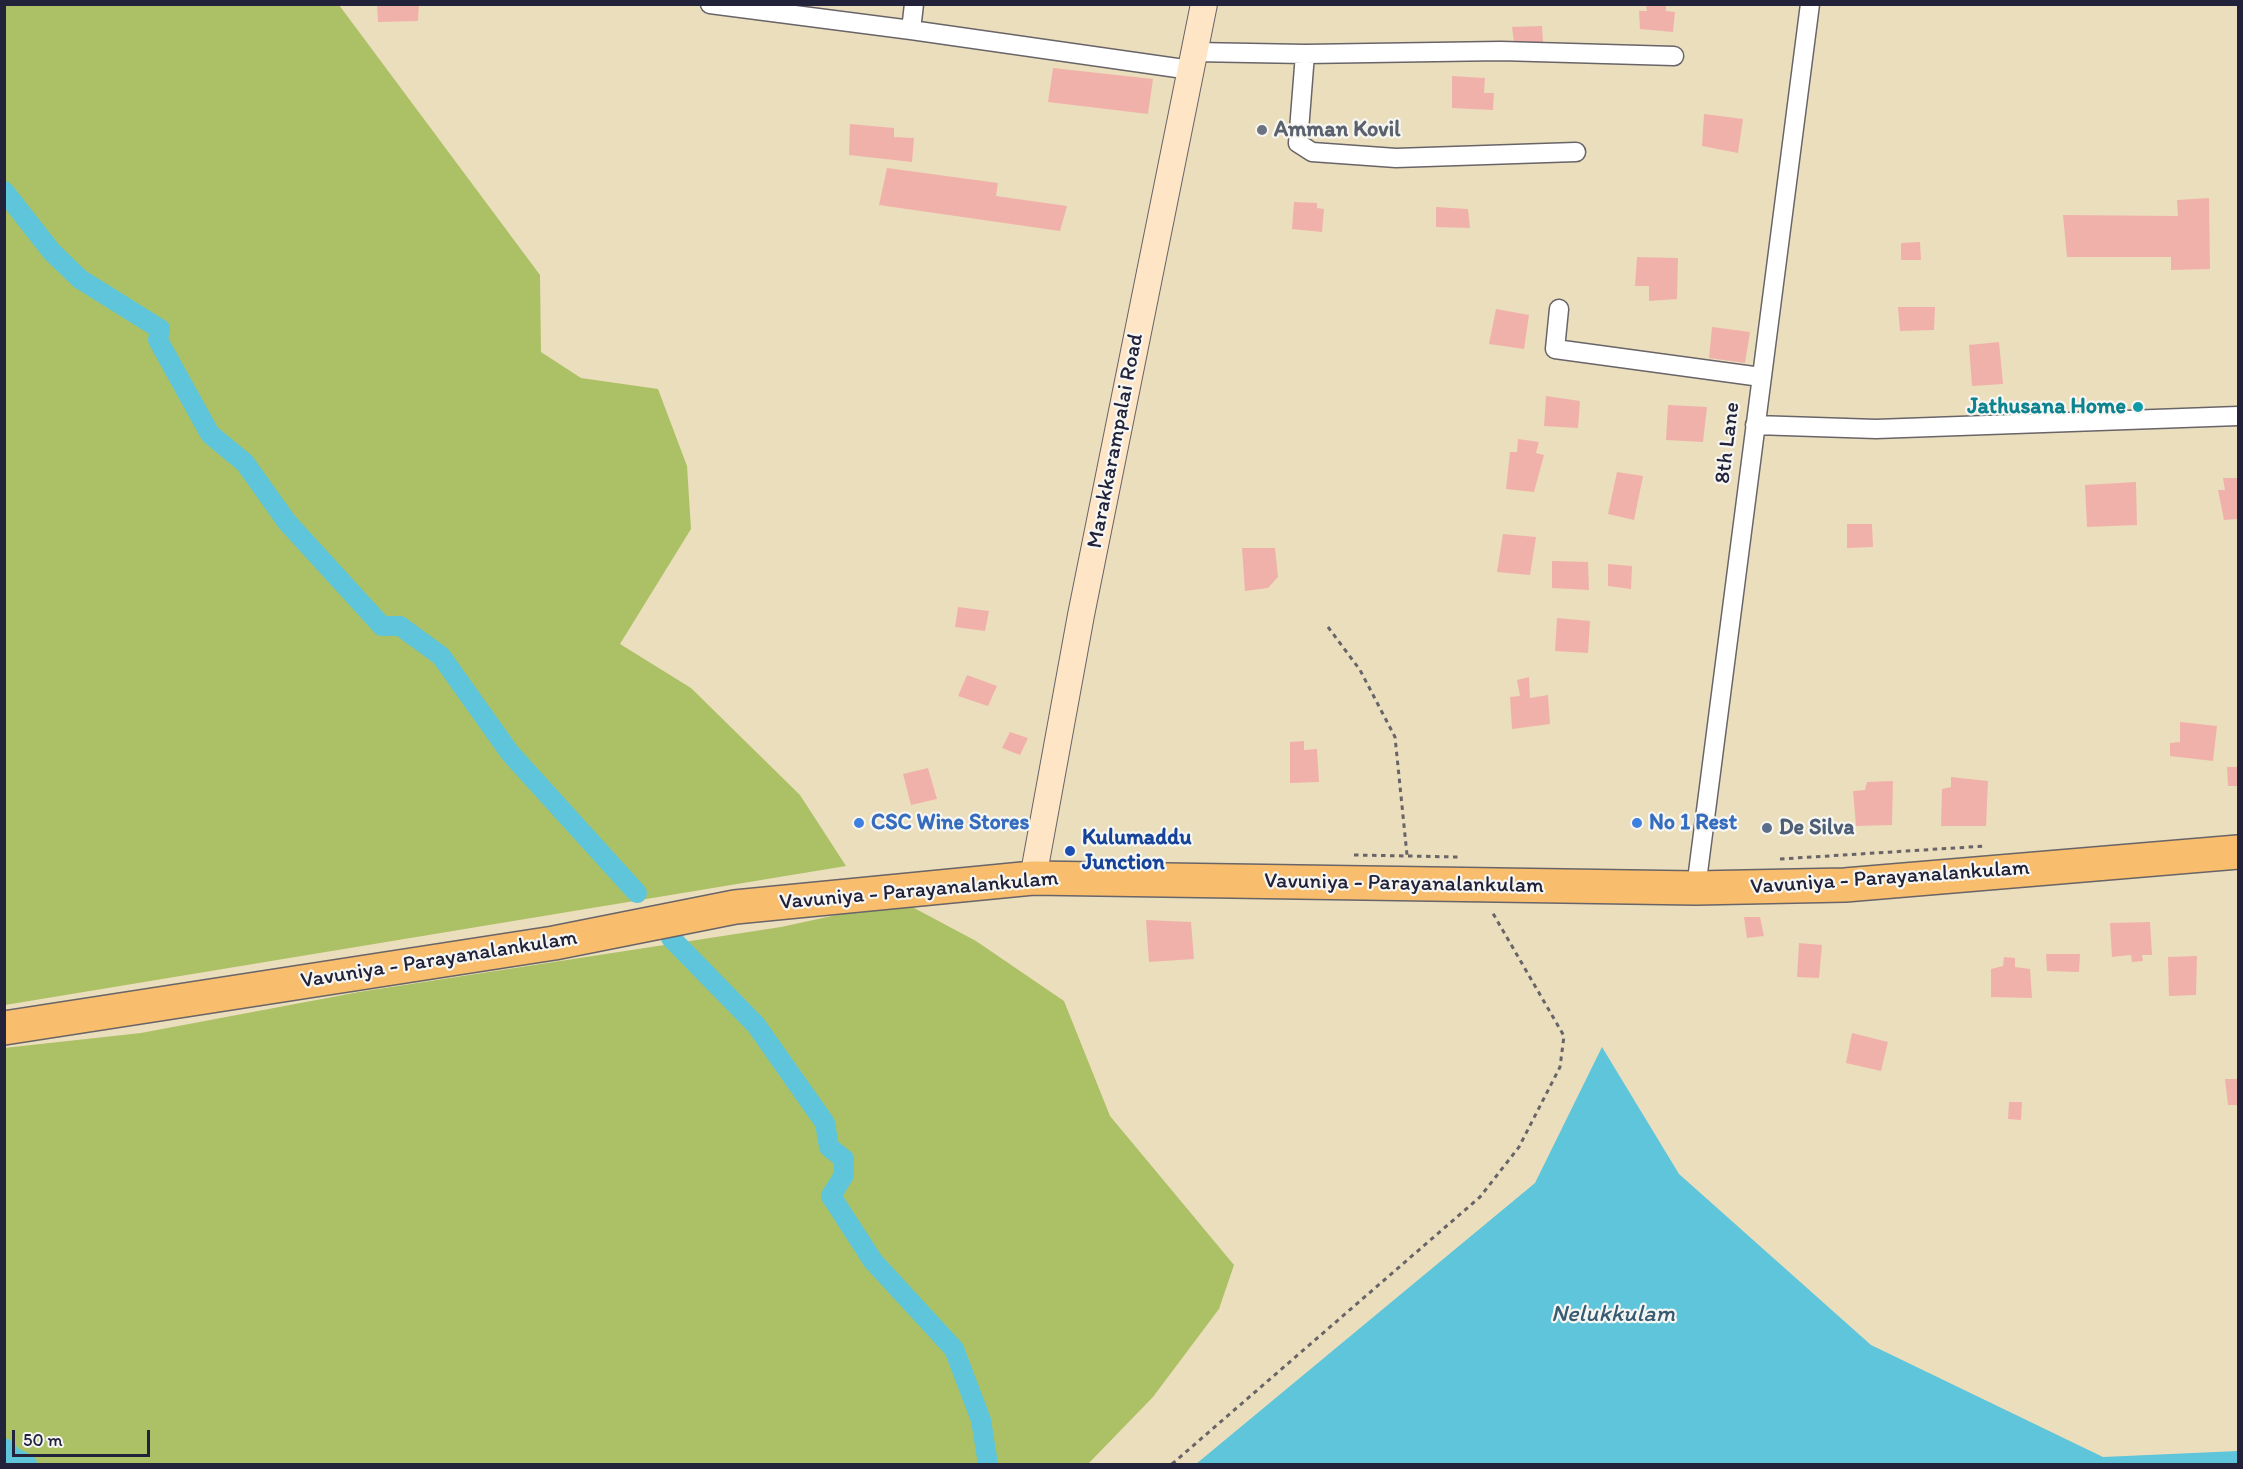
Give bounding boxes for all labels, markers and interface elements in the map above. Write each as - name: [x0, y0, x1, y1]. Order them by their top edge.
- place label: Amman Kovil: [1274, 117, 1400, 143]
- marker: Amman Kovil: [1255, 123, 1269, 137]
- street label: Marakkarampalai Road: [1082, 331, 1150, 551]
- place label: Jathusana Home: [1967, 394, 2126, 420]
- marker: Jathusana Home: [2131, 400, 2145, 414]
- street label: 8th Lane: [1710, 401, 1746, 485]
- place label: CSC Wine Stores: [871, 810, 1029, 836]
- place label: No 1 Rest: [1649, 810, 1737, 836]
- place label: De Silva: [1779, 815, 1854, 841]
- marker: CSC Wine Stores: [852, 816, 866, 830]
- marker: No 1 Rest: [1630, 816, 1644, 830]
- marker: De Silva: [1760, 821, 1774, 835]
- place label: Kulumaddu Junction: [1082, 825, 1192, 876]
- marker: Kulumaddu Junction: [1063, 844, 1077, 858]
- street label: Vavuniya - Parayanalankulam: [1750, 855, 2030, 901]
- street label: Vavuniya - Parayanalankulam: [778, 866, 1060, 916]
- street label: Vavuniya - Parayanalankulam: [1264, 868, 1544, 900]
- street label: Vavuniya - Parayanalankulam: [299, 925, 579, 995]
- water label: Nelukkulam: [1551, 1301, 1675, 1329]
- scale bar: [15, 1418, 153, 1456]
- text: 50 m: [23, 1429, 63, 1451]

